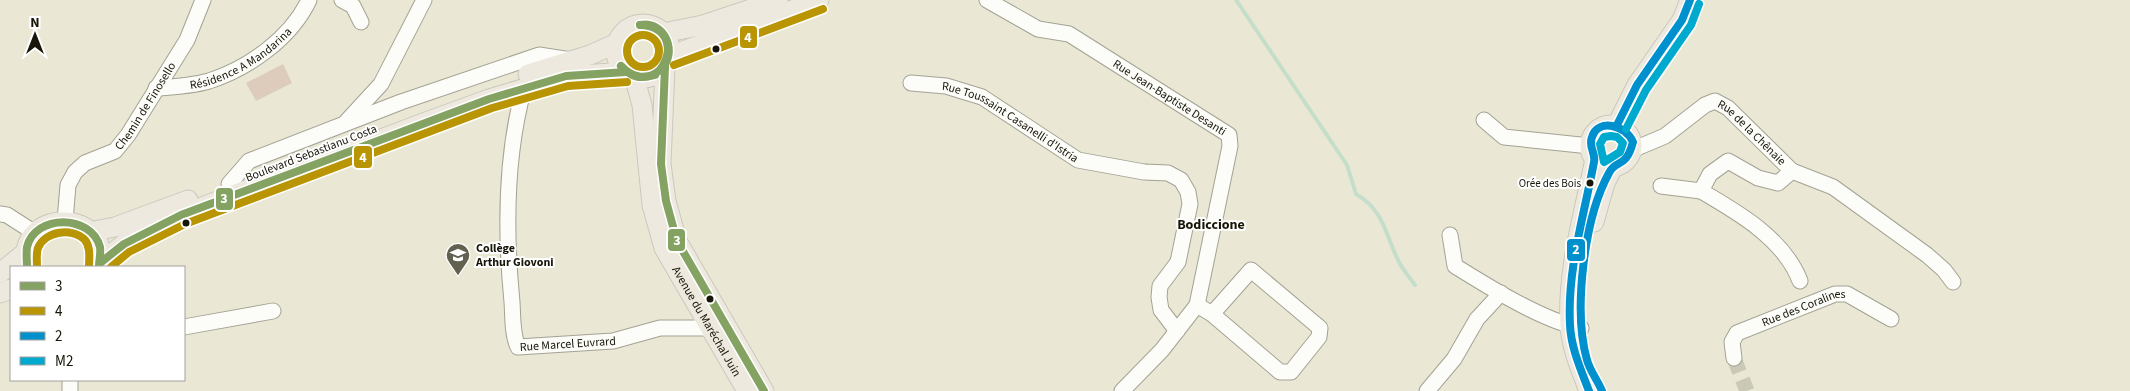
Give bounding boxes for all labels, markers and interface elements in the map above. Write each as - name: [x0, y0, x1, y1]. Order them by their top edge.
- north arrow: [10, 10, 60, 60]
- text: N: [30, 13, 40, 33]
- street label: Résidence A Mandarina: [188, 24, 296, 94]
- line badge: 4: [739, 25, 758, 49]
- text: 4: [744, 28, 752, 48]
- unlabelled marker: [711, 44, 721, 54]
- street label: Rue Jean-Baptiste Desanti: [1109, 56, 1229, 140]
- street label: Chemin de Finosello: [111, 59, 180, 154]
- street label: Rue Toussaint Casanelli d'Istria: [941, 78, 1082, 167]
- street label: Rue de la Chênaie: [1714, 96, 1790, 170]
- street label: Boulevard Sebastianu Costa: [243, 120, 380, 186]
- line badge: 4: [353, 145, 373, 169]
- text: 4: [359, 148, 367, 168]
- place label: Orée des Bois: [1519, 176, 1581, 191]
- marker: Orée des Bois: [1585, 178, 1595, 188]
- line badge: 3: [215, 187, 234, 211]
- text: 3: [220, 189, 228, 209]
- district label: Bodiccione: [1177, 215, 1245, 235]
- unlabelled marker: [181, 218, 191, 228]
- line badge: 3: [667, 228, 686, 252]
- text: 3: [673, 231, 681, 251]
- line badge: 2: [1566, 238, 1586, 262]
- place label: Collège Arthur Giovoni: [475, 240, 554, 271]
- text: 2: [1572, 240, 1580, 260]
- school or university icon: Collège Arthur Giovoni: [445, 242, 471, 276]
- street label: Avenue du Maréchal Juin: [667, 263, 745, 380]
- legend: [10, 266, 185, 381]
- text: 3: [55, 276, 62, 297]
- street label: Rue des Coralines: [1759, 286, 1845, 331]
- unlabelled marker: [705, 294, 715, 304]
- text: 4: [55, 301, 63, 322]
- text: 2: [55, 326, 62, 347]
- street label: Rue Marcel Euvrard: [519, 333, 616, 356]
- text: M2: [55, 351, 73, 372]

